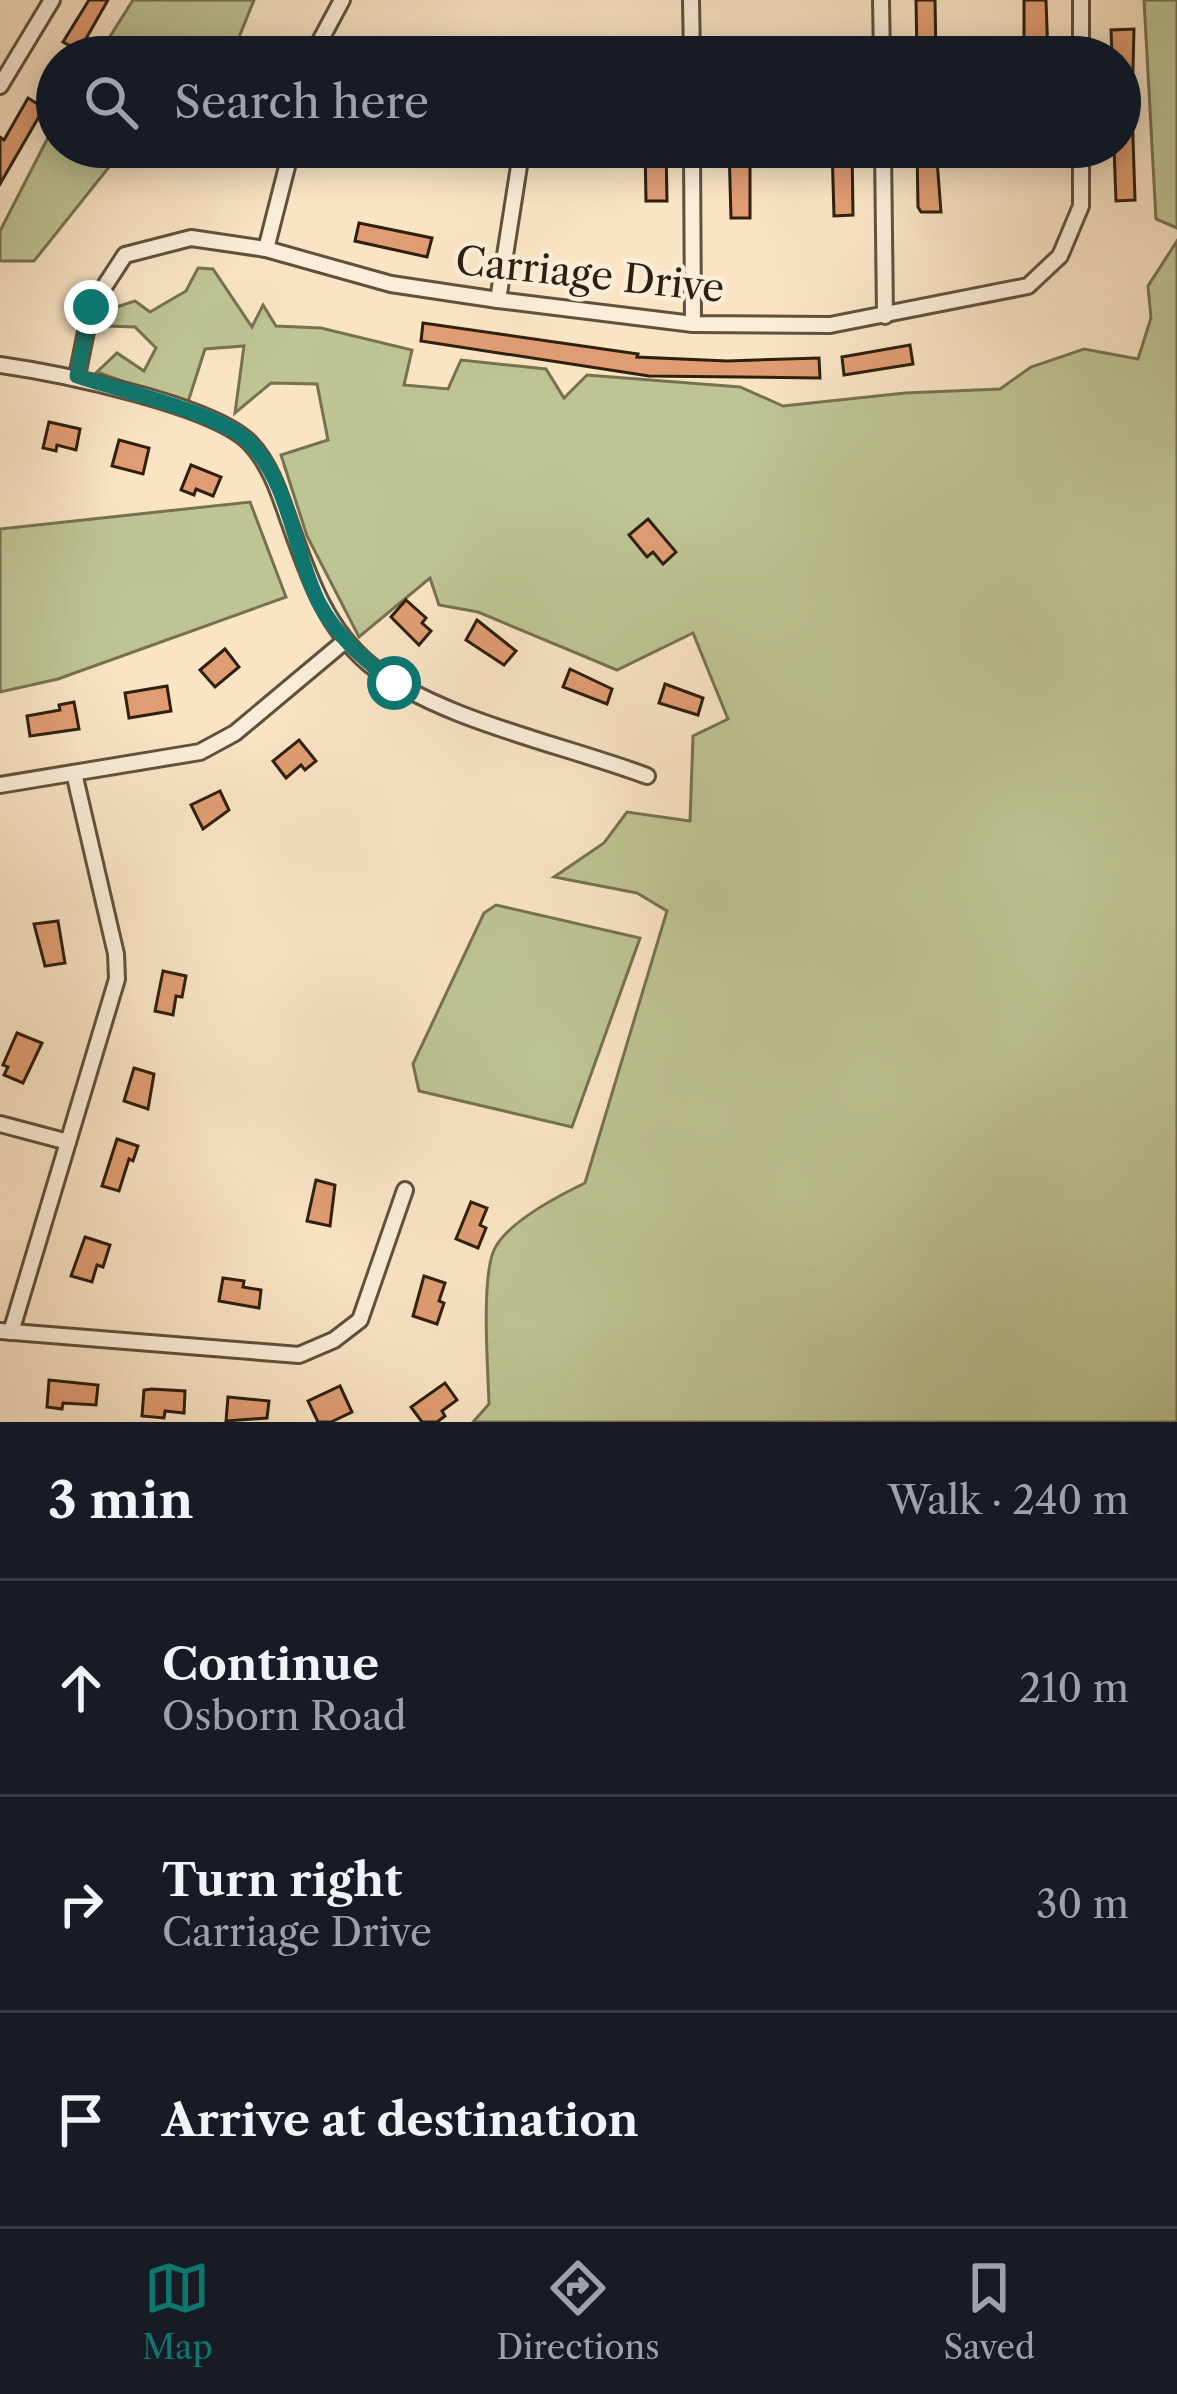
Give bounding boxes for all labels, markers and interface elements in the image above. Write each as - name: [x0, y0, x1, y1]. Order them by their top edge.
- search box: [36, 36, 1141, 168]
- icon: search: [78, 69, 144, 135]
- text: Search here: [174, 74, 429, 130]
- street label: Carriage Drive: [453, 236, 727, 312]
- route end: [64, 280, 118, 334]
- route start: [367, 656, 421, 710]
- text: 3 min: [48, 1469, 194, 1531]
- text: Walk · 240 m: [888, 1476, 1129, 1524]
- text: Continue: [162, 1636, 379, 1692]
- icon: ahead: [48, 1655, 114, 1721]
- text: 210 m: [1019, 1664, 1129, 1712]
- text: Osborn Road: [162, 1692, 407, 1740]
- text: Turn right: [162, 1852, 402, 1908]
- icon: right: [48, 1871, 114, 1937]
- text: 30 m: [1036, 1880, 1129, 1928]
- text: Carriage Drive: [162, 1908, 432, 1956]
- icon: arrive: [48, 2087, 114, 2153]
- text: Arrive at destination: [162, 2092, 639, 2148]
- tab: Map: [142, 2255, 213, 2368]
- tab: Directions: [497, 2255, 660, 2368]
- tab: Saved: [943, 2255, 1035, 2368]

